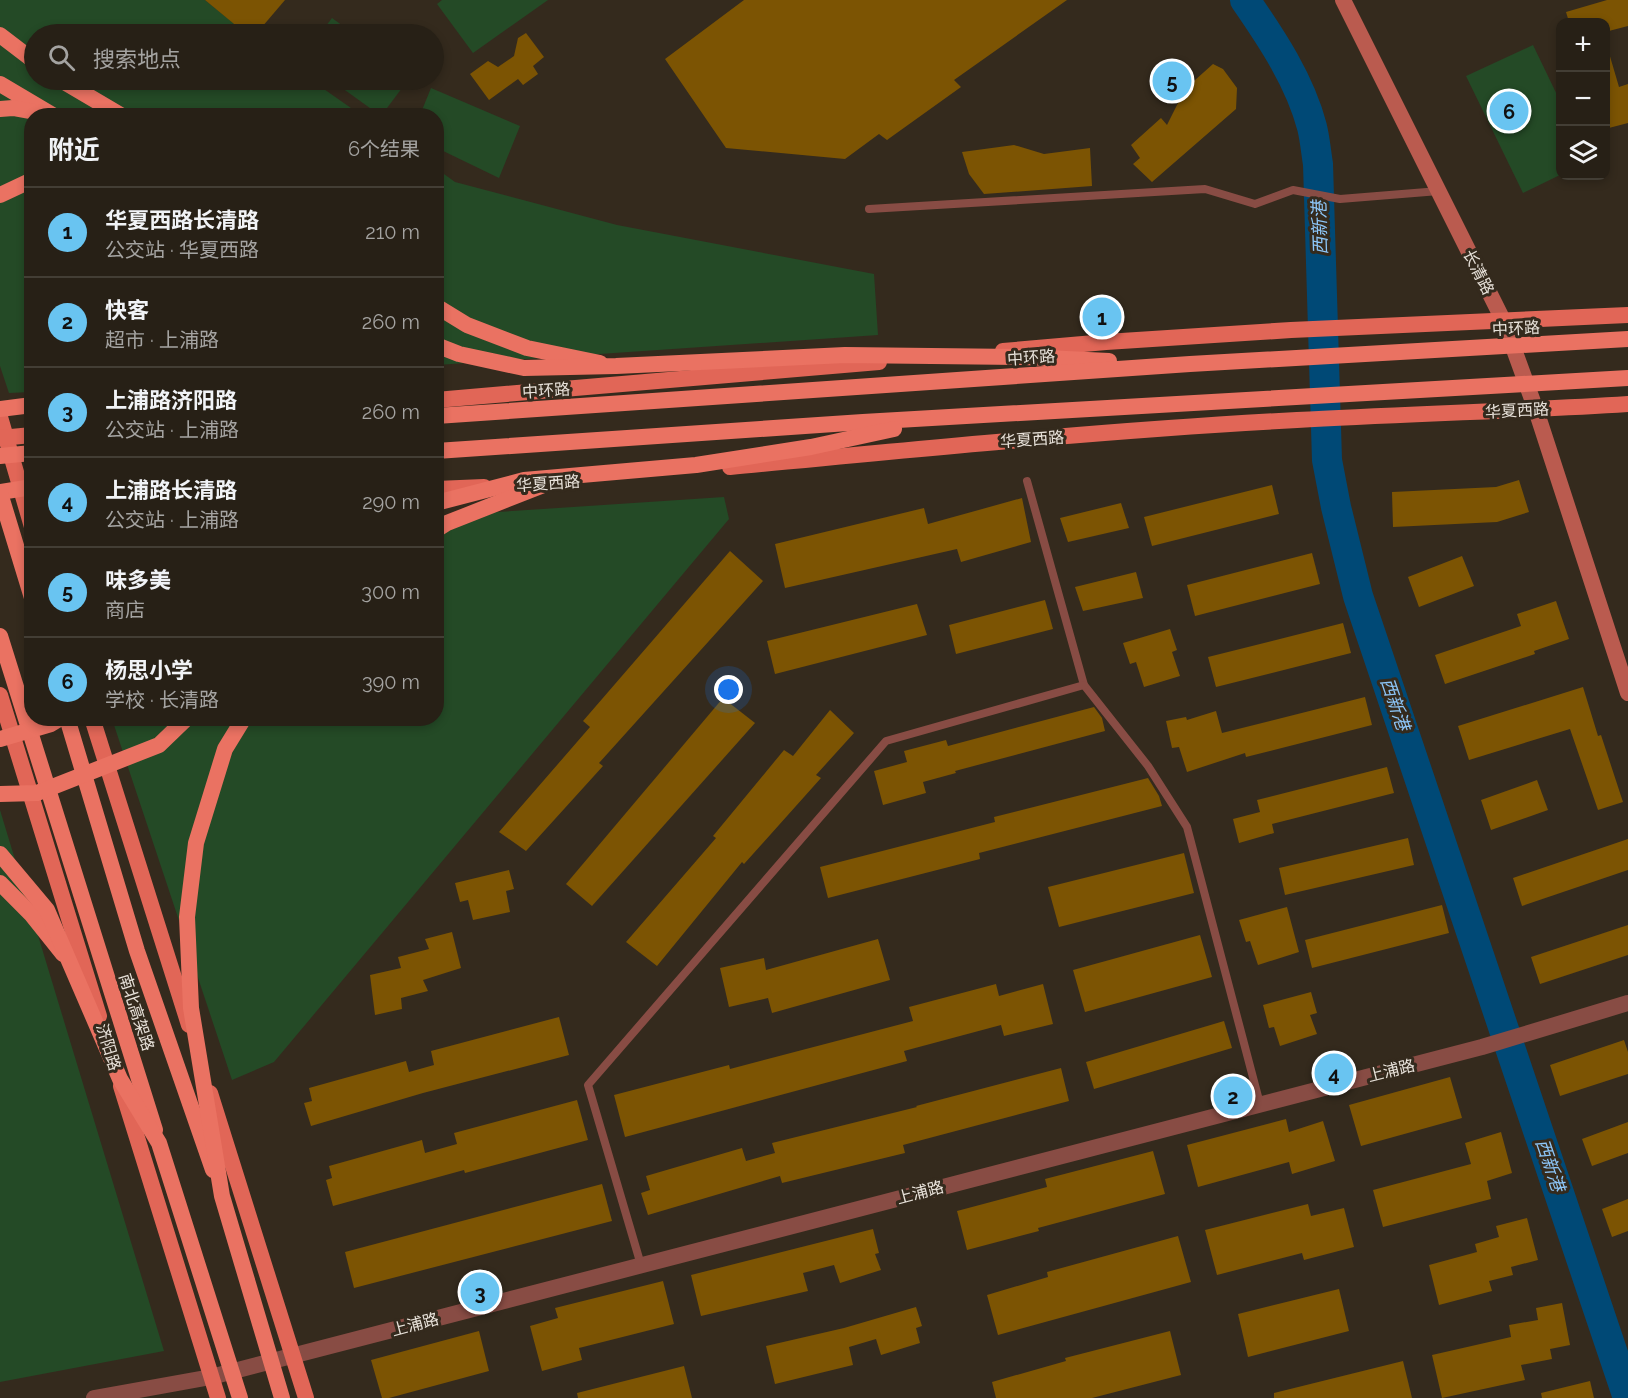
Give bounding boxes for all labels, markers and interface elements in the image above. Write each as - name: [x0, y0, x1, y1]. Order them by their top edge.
- map controls: [1556, 18, 1610, 180]
- button: +: [1556, 18, 1610, 72]
- search box: [24, 24, 444, 90]
- icon: search: [45, 41, 78, 74]
- text: 搜索地点: [93, 46, 181, 72]
- pin: 5: [1152, 58, 1192, 104]
- button: −: [1556, 72, 1610, 126]
- pin: 6: [1490, 88, 1528, 134]
- button: layers: [1556, 126, 1610, 180]
- text: 附近: [48, 135, 100, 165]
- text: 6个结果: [348, 137, 420, 161]
- water label: 西新港: [1308, 198, 1331, 255]
- text: 华夏西路长清路: [105, 207, 259, 233]
- text: 1: [63, 220, 72, 244]
- text: 210 m: [365, 220, 420, 244]
- text: 公交站 · 华夏西路: [105, 238, 259, 262]
- street label: 长清路: [1459, 247, 1498, 298]
- pin: 1: [1082, 294, 1122, 340]
- text: 快客: [105, 297, 149, 323]
- text: 2: [62, 310, 73, 334]
- text: 260 m: [362, 310, 420, 334]
- street label: 中环路: [1492, 318, 1540, 339]
- text: 超市 · 上浦路: [105, 328, 219, 352]
- street label: 中环路: [1006, 346, 1056, 369]
- street label: 中环路: [521, 379, 571, 402]
- text: 上浦路济阳路: [105, 387, 237, 413]
- street label: 华夏西路: [1485, 399, 1549, 422]
- text: 3: [62, 400, 73, 424]
- text: 260 m: [362, 400, 420, 424]
- text: 公交站 · 上浦路: [105, 418, 239, 442]
- street label: 华夏西路: [999, 428, 1065, 451]
- street label: 华夏西路: [515, 472, 581, 495]
- text: 上浦路长清路: [105, 477, 237, 503]
- text: 4: [62, 490, 73, 514]
- text: 290 m: [362, 490, 420, 514]
- text: 公交站 · 上浦路: [105, 508, 239, 532]
- text: 味多美: [105, 567, 171, 593]
- text: 5: [62, 580, 73, 604]
- text: 300 m: [361, 580, 420, 604]
- text: 商店: [105, 598, 145, 622]
- text: 杨思小学: [105, 657, 193, 683]
- text: 6: [61, 670, 74, 694]
- text: 390 m: [362, 670, 420, 694]
- your location: [714, 675, 743, 704]
- water label: 西新港: [1377, 675, 1415, 736]
- text: 学校 · 长清路: [105, 688, 219, 712]
- street label: 南北高架路: [115, 971, 158, 1053]
- street label: 济阳路: [92, 1021, 125, 1073]
- pin: 4: [1314, 1050, 1354, 1096]
- street label: 上浦路: [1366, 1055, 1417, 1086]
- pin: 2: [1214, 1074, 1252, 1118]
- water label: 西新港: [1532, 1136, 1570, 1197]
- street label: 上浦路: [894, 1177, 946, 1208]
- pin: 3: [460, 1270, 500, 1314]
- street label: 上浦路: [389, 1309, 441, 1340]

